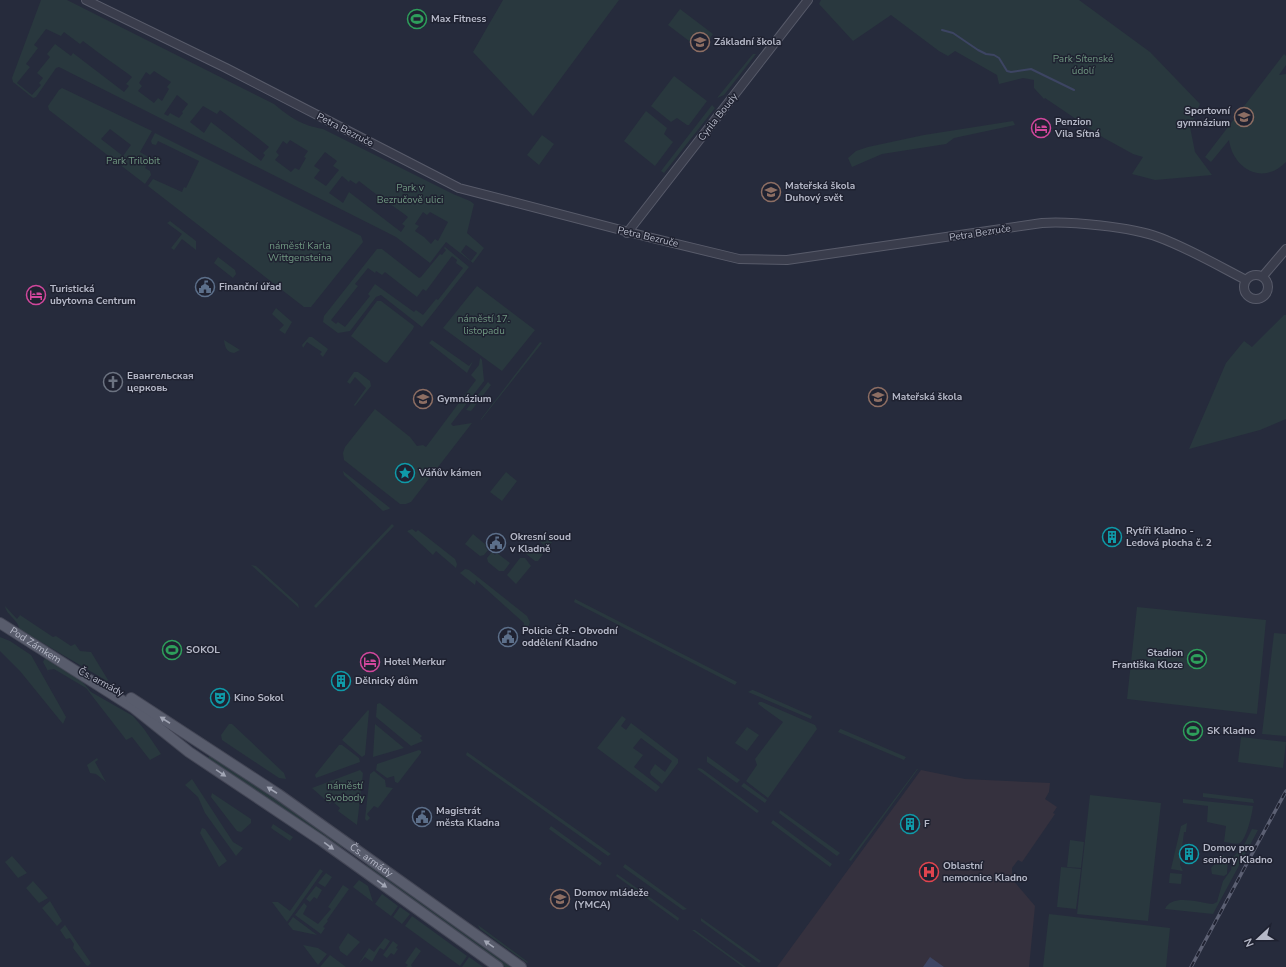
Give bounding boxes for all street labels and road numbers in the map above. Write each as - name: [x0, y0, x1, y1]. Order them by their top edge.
- street label: Cyrila Boudy: [695, 89, 742, 144]
- street label: Petra Bezruče: [314, 110, 376, 150]
- street label: Petra Bezruče: [948, 221, 1012, 245]
- street label: Petra Bezruče: [616, 223, 680, 251]
- street label: Pod Zámkem: [7, 624, 64, 667]
- street label: Čs. armády: [76, 664, 127, 700]
- street label: Čs. armády: [347, 840, 396, 881]

